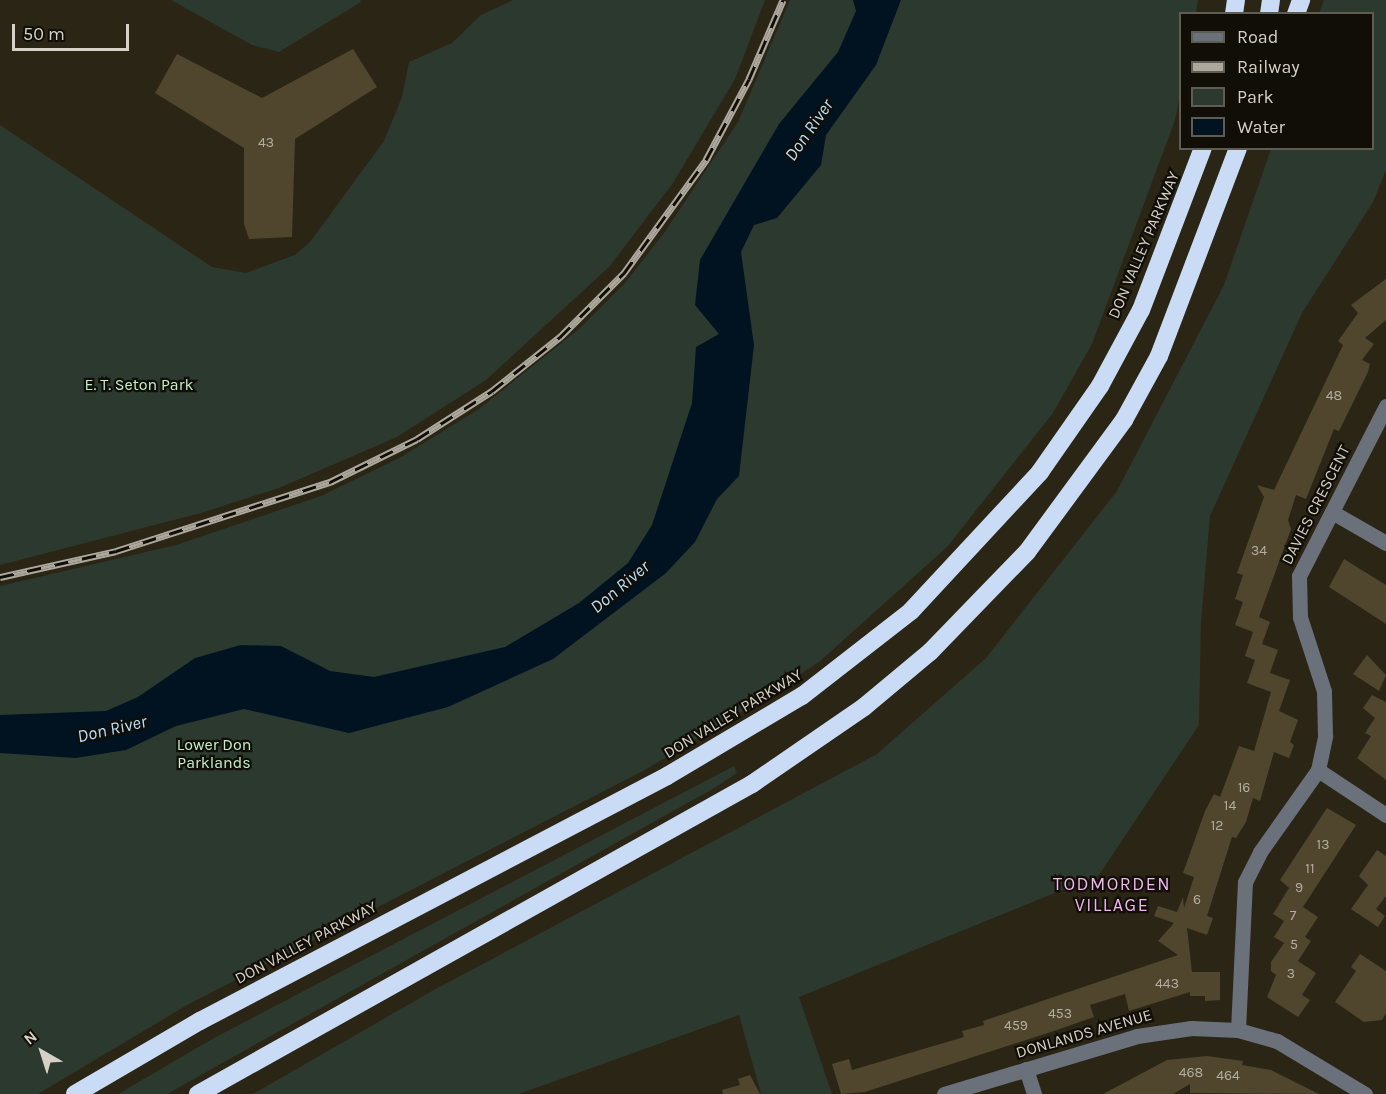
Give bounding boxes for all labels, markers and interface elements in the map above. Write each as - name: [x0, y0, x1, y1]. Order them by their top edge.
- scale bar: [15, 12, 132, 50]
- legend: [1179, 12, 1374, 150]
- text: 50 m: [23, 23, 65, 45]
- text: Road: [1237, 26, 1278, 48]
- text: Railway: [1237, 56, 1300, 78]
- text: Park: [1237, 86, 1274, 108]
- water label: Don River: [780, 95, 838, 165]
- text: Water: [1237, 116, 1285, 138]
- house number: 43: [258, 135, 274, 151]
- street label: DON VALLEY PARKWAY: [1104, 168, 1184, 322]
- park label: E. T. Seton Park: [85, 375, 193, 395]
- house number: 48: [1326, 388, 1342, 404]
- street label: DAVIES CRESCENT: [1278, 442, 1354, 568]
- house number: 34: [1251, 543, 1267, 559]
- water label: Don River: [586, 556, 654, 618]
- street label: DON VALLEY PARKWAY: [660, 665, 806, 763]
- water label: Don River: [75, 711, 149, 747]
- park label: Lower Don Parklands: [177, 735, 251, 773]
- house number: 16: [1238, 780, 1250, 796]
- house number: 14: [1224, 798, 1236, 814]
- house number: 12: [1211, 818, 1223, 834]
- house number: 13: [1317, 837, 1329, 853]
- house number: 11: [1305, 861, 1315, 877]
- district label: TODMORDEN VILLAGE: [1053, 874, 1171, 916]
- house number: 9: [1295, 880, 1303, 896]
- house number: 6: [1193, 892, 1201, 908]
- street label: DON VALLEY PARKWAY: [232, 897, 380, 989]
- house number: 7: [1290, 908, 1296, 924]
- house number: 5: [1290, 937, 1298, 953]
- house number: 3: [1287, 966, 1295, 982]
- house number: 443: [1155, 976, 1179, 992]
- street label: DONLANDS AVENUE: [1014, 1005, 1154, 1063]
- house number: 453: [1048, 1006, 1072, 1022]
- house number: 459: [1004, 1018, 1028, 1034]
- north arrow: [12, 1022, 72, 1082]
- text: N: [20, 1027, 41, 1049]
- house number: 468: [1179, 1065, 1203, 1081]
- house number: 464: [1216, 1068, 1240, 1084]

